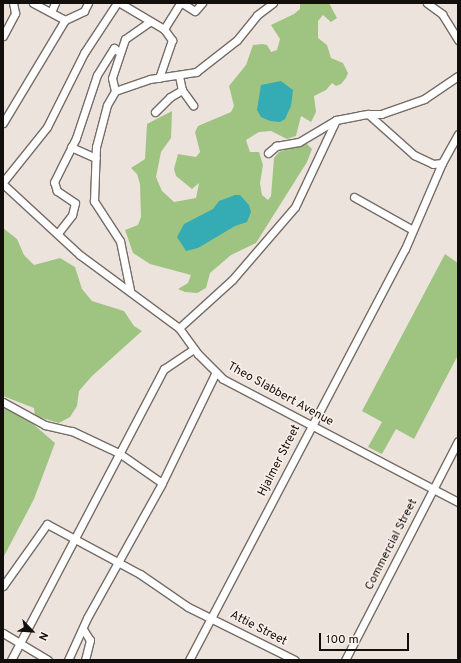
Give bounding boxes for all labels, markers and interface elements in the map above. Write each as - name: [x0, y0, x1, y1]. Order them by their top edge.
- street label: Theo Slabbert Avenue: [224, 360, 336, 430]
- street label: Hjalmer Street: [256, 423, 304, 499]
- street label: Commercial Street: [363, 497, 421, 593]
- street label: Attie Street: [227, 609, 289, 649]
- north arrow: [12, 611, 52, 651]
- scale bar: [321, 625, 411, 651]
- text: N: [35, 630, 51, 643]
- text: 100 m: [326, 632, 359, 648]

